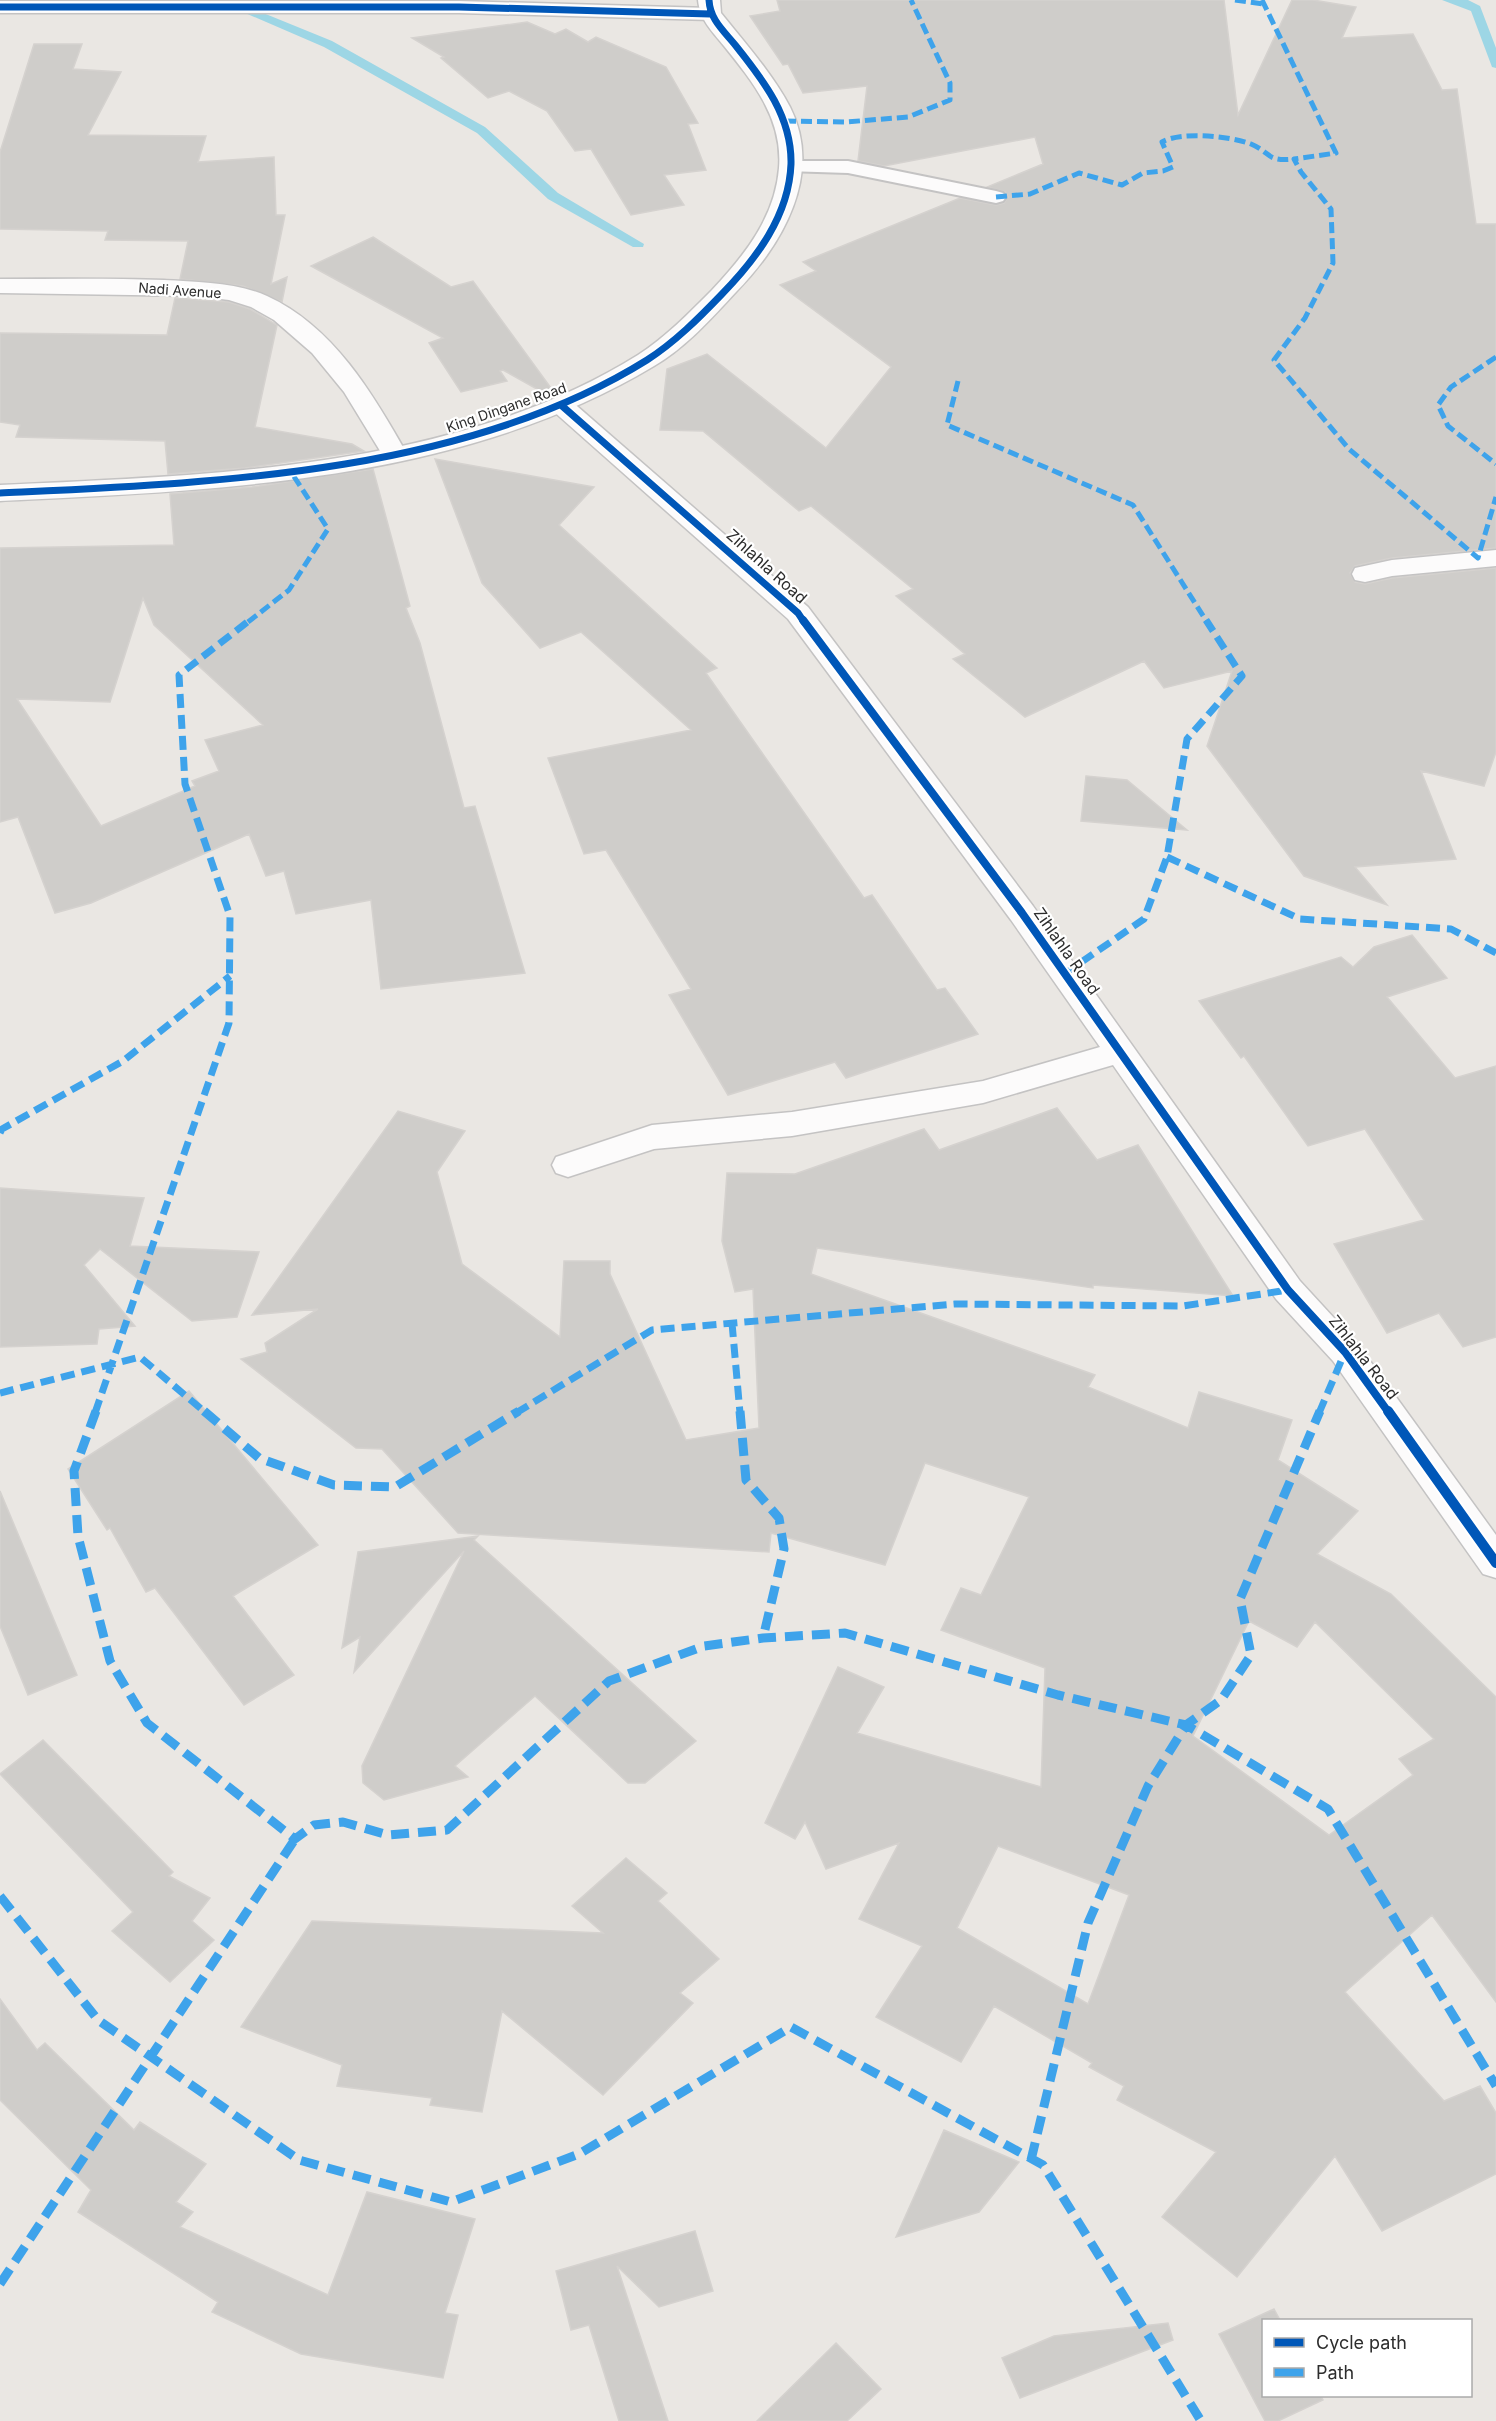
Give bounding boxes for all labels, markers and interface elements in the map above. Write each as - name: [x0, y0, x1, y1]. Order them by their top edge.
- street label: Nadi Avenue: [138, 279, 222, 301]
- street label: King Dingane Road: [444, 378, 568, 436]
- street label: Zihlahla Road: [723, 525, 811, 607]
- street label: Zihlahla Road: [1030, 904, 1104, 998]
- street label: Zihlahla Road: [1325, 1311, 1403, 1403]
- legend: [1262, 2319, 1472, 2397]
- text: Cycle path: [1316, 2332, 1407, 2353]
- text: Path: [1316, 2362, 1354, 2383]

